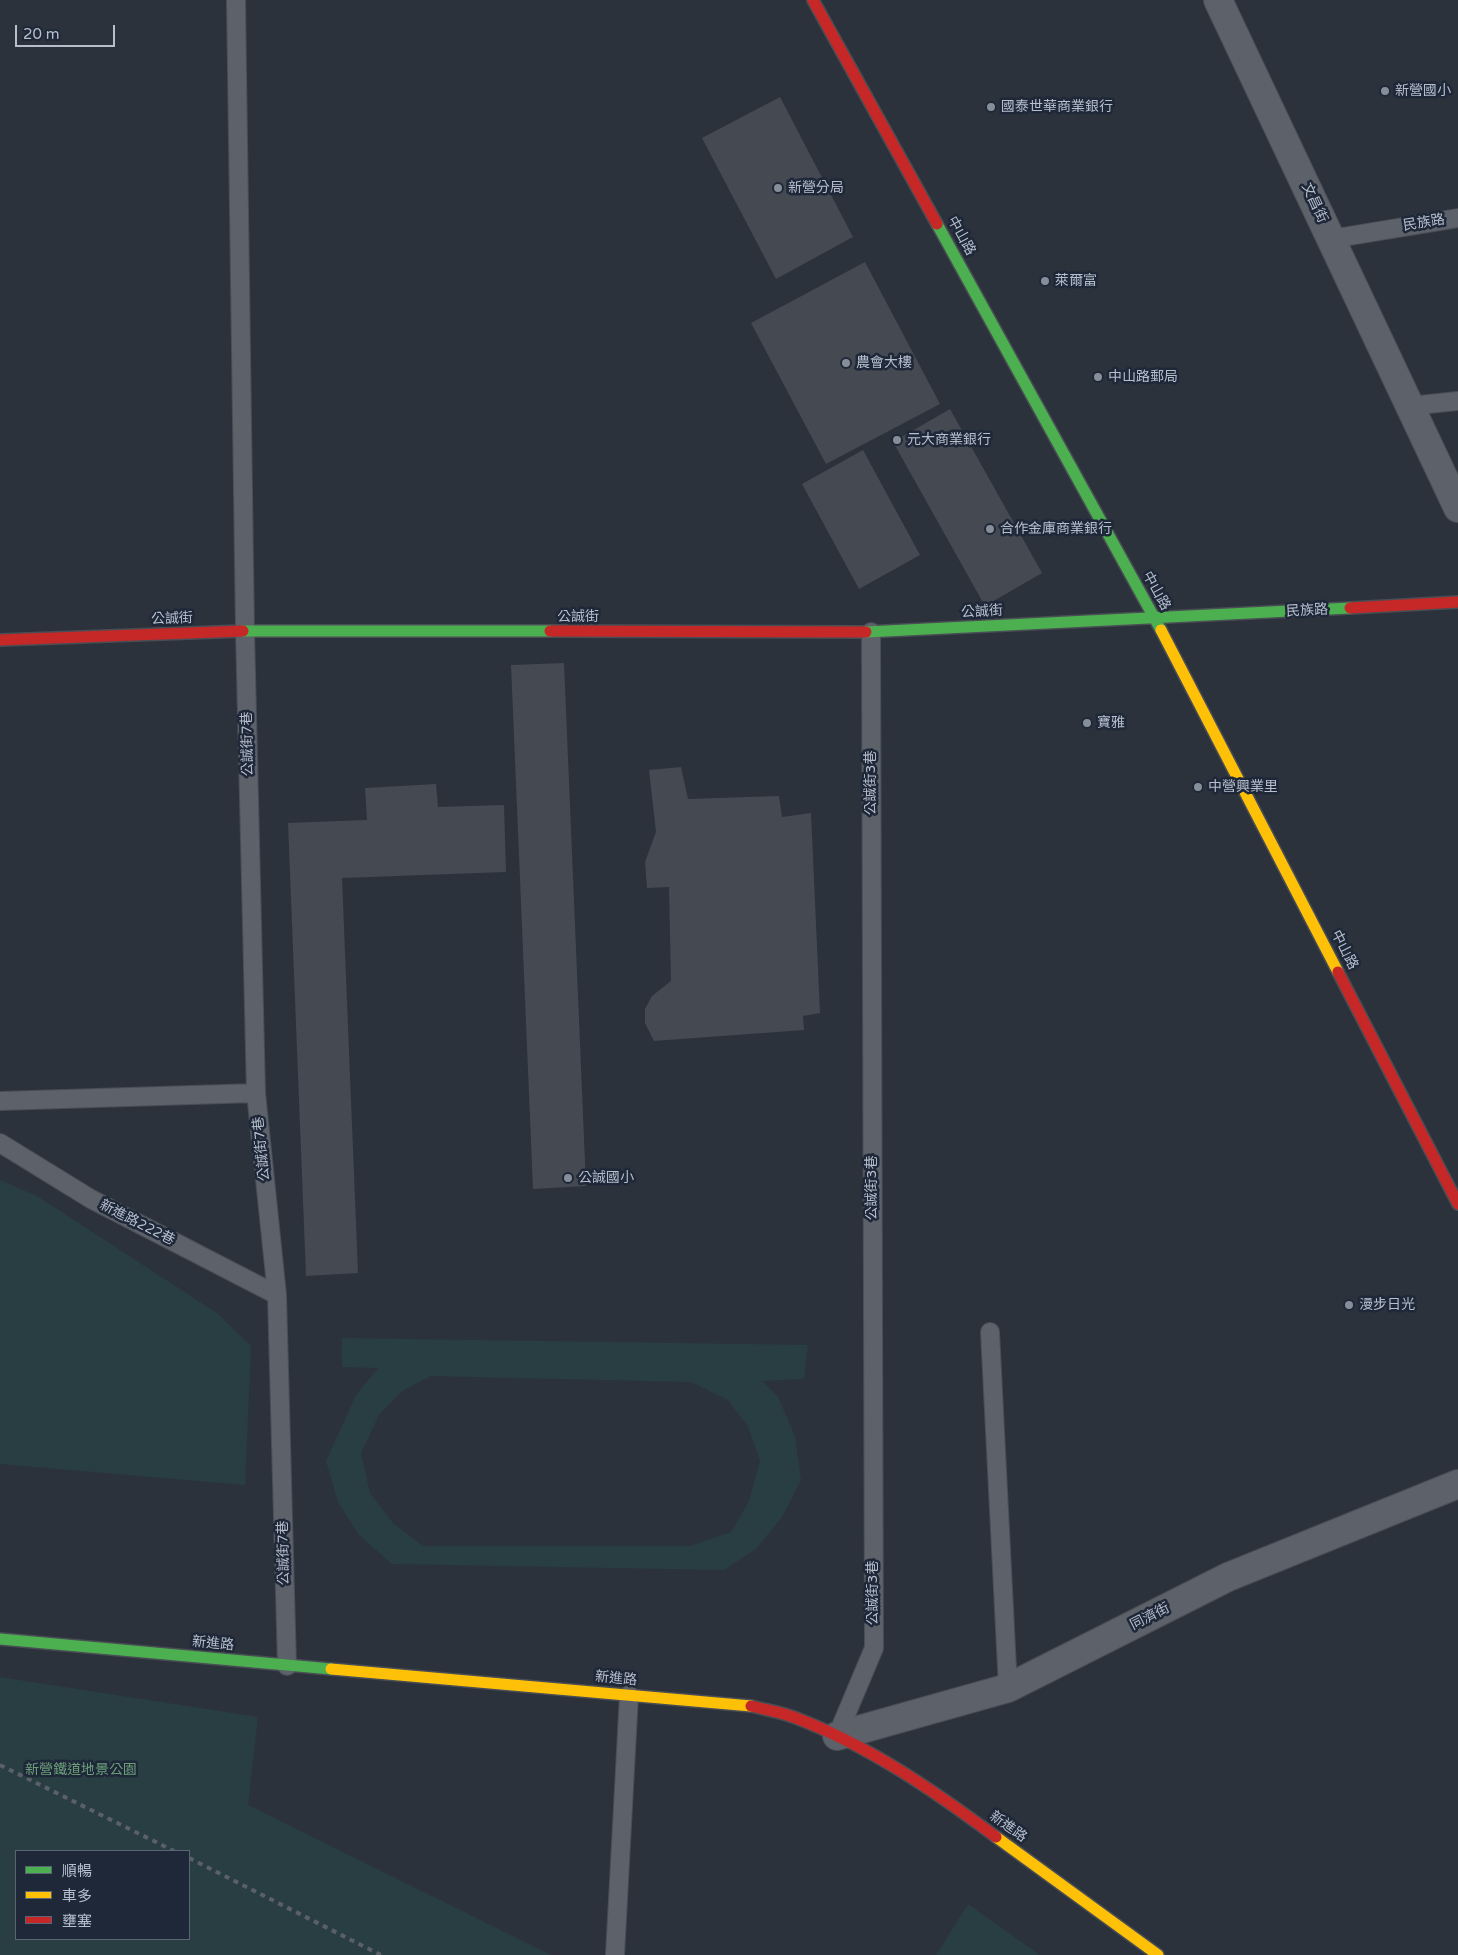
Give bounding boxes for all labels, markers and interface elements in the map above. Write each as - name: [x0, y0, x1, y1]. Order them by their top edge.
- scale bar: [18, 15, 118, 47]
- text: 20 m: [23, 25, 60, 43]
- place label: 新營國小: [1395, 83, 1451, 99]
- marker: 新營國小: [1379, 85, 1391, 97]
- place label: 國泰世華商業銀行: [1001, 99, 1113, 115]
- marker: 國泰世華商業銀行: [985, 101, 997, 113]
- place label: 新營分局: [788, 180, 844, 196]
- street label: 文昌街: [1298, 180, 1330, 226]
- marker: 新營分局: [772, 182, 784, 194]
- street label: 民族路: [1402, 211, 1446, 235]
- street label: 中山路: [943, 214, 979, 258]
- place label: 萊爾富: [1055, 273, 1097, 289]
- marker: 萊爾富: [1039, 275, 1051, 287]
- place label: 農會大樓: [856, 355, 912, 371]
- marker: 農會大樓: [840, 357, 852, 369]
- place label: 中山路郵局: [1108, 369, 1178, 385]
- marker: 中山路郵局: [1092, 371, 1104, 383]
- place label: 元大商業銀行: [907, 432, 991, 448]
- marker: 元大商業銀行: [891, 434, 903, 446]
- place label: 合作金庫商業銀行: [1000, 521, 1112, 537]
- marker: 合作金庫商業銀行: [984, 523, 996, 535]
- street label: 中山路: [1138, 569, 1174, 613]
- street label: 民族路: [1286, 602, 1328, 620]
- street label: 公誠街: [961, 603, 1003, 621]
- street label: 公誠街: [557, 609, 599, 625]
- street label: 公誠街: [151, 610, 193, 628]
- street label: 公誠街7巷: [239, 711, 257, 777]
- place label: 寶雅: [1097, 715, 1125, 731]
- marker: 寶雅: [1081, 717, 1093, 729]
- street label: 公誠街3巷: [863, 751, 879, 815]
- place label: 中營興業里: [1208, 779, 1278, 795]
- marker: 中營興業里: [1192, 781, 1204, 793]
- street label: 中山路: [1327, 927, 1361, 973]
- street label: 公誠街7巷: [250, 1116, 274, 1182]
- street label: 公誠街3巷: [864, 1156, 880, 1220]
- place label: 公誠國小: [578, 1170, 634, 1186]
- marker: 公誠國小: [562, 1172, 574, 1184]
- street label: 新進路222巷: [96, 1197, 178, 1249]
- place label: 漫步日光: [1359, 1297, 1415, 1313]
- marker: 漫步日光: [1343, 1299, 1355, 1311]
- street label: 公誠街7巷: [275, 1520, 293, 1586]
- street label: 公誠街3巷: [865, 1561, 881, 1625]
- street label: 同濟街: [1127, 1600, 1173, 1634]
- street label: 新進路: [191, 1634, 235, 1654]
- street label: 新進路: [594, 1669, 638, 1689]
- park label: 新營鐵道地景公園: [25, 1762, 137, 1778]
- street label: 新進路: [986, 1808, 1030, 1846]
- legend: [15, 1850, 190, 1940]
- text: 順暢: [62, 1862, 92, 1880]
- text: 車多: [62, 1887, 92, 1905]
- text: 壅塞: [62, 1912, 92, 1930]

